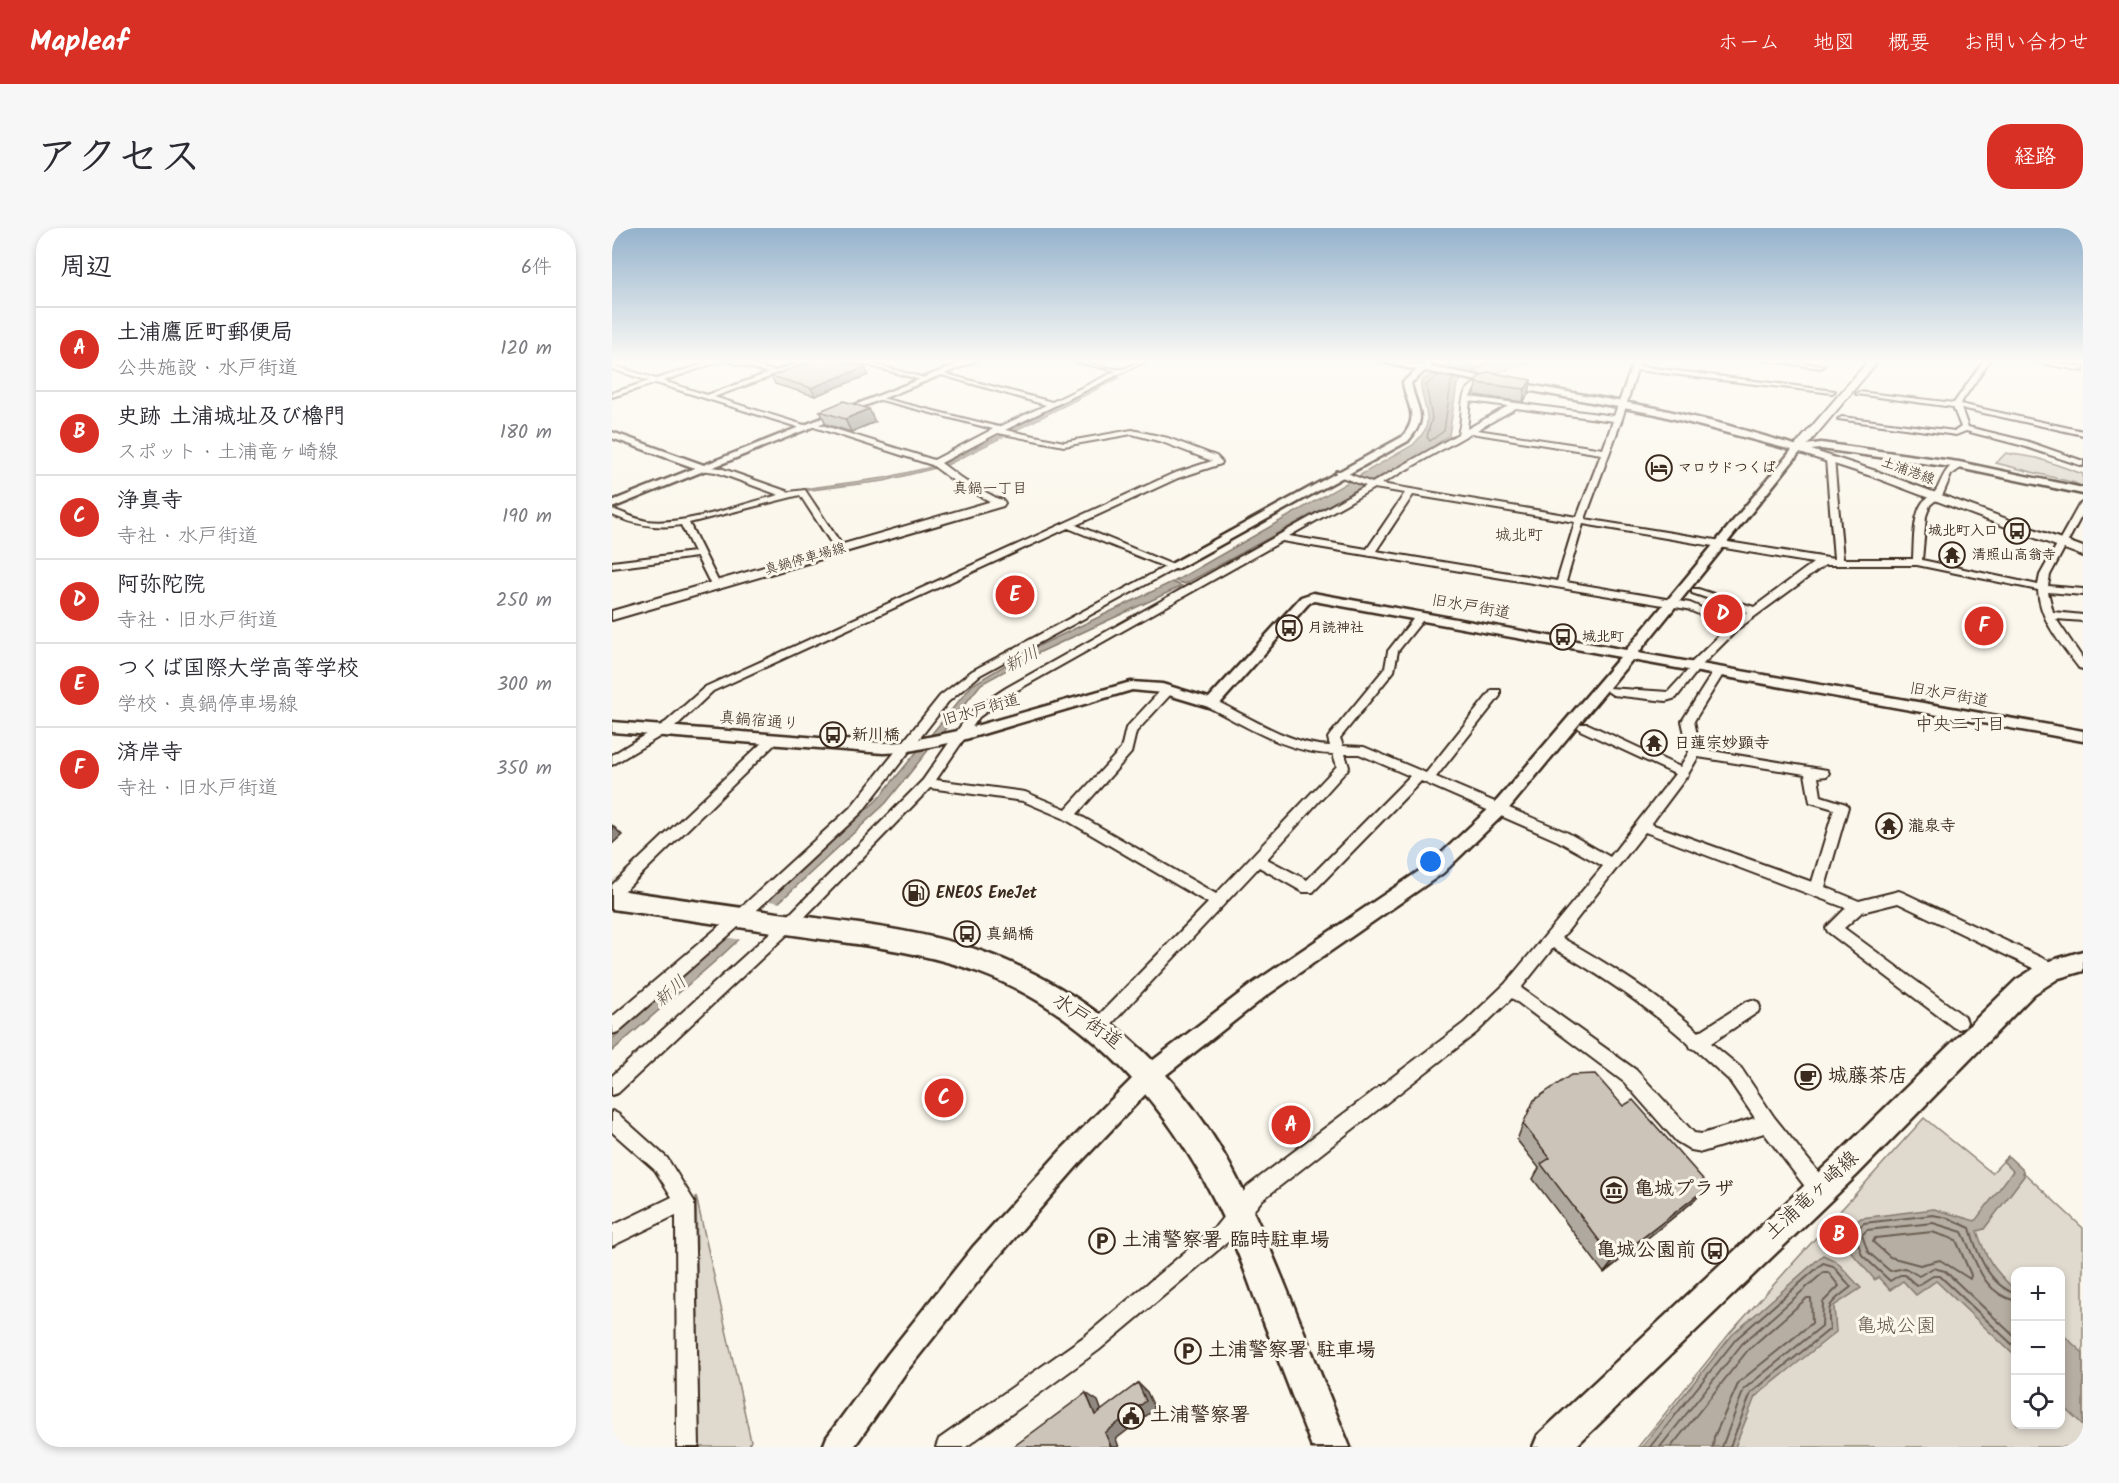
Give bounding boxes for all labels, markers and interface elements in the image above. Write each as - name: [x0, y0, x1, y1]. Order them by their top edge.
- text: Mapleaf: [30, 20, 128, 65]
- text: ホーム: [1718, 27, 1780, 60]
- text: 地図: [1813, 27, 1855, 60]
- text: 概要: [1888, 27, 1930, 60]
- text: お問い合わせ: [1963, 27, 2089, 60]
- button: 経路: [1987, 124, 2083, 189]
- text: アクセス: [36, 125, 201, 192]
- text: 周辺: [60, 247, 112, 289]
- text: 6件: [521, 252, 552, 284]
- text: 土浦鷹匠町郵便局: [117, 316, 293, 351]
- text: A: [73, 333, 86, 365]
- text: 120 m: [500, 333, 552, 365]
- text: 公共施設 · 水戸街道: [117, 353, 298, 385]
- text: 史跡 土浦城址及び櫓門: [117, 400, 345, 435]
- text: B: [73, 417, 86, 449]
- text: 180 m: [500, 417, 552, 449]
- text: スポット · 土浦竜ヶ崎線: [117, 437, 338, 469]
- street label: 土浦港線: [1878, 451, 1938, 491]
- hotel icon: マロウドつくば: [1644, 453, 1674, 483]
- place label: マロウドつくば: [1678, 457, 1776, 479]
- district label: 真鍋一丁目: [952, 477, 1028, 501]
- text: 浄真寺: [117, 484, 183, 519]
- text: C: [73, 501, 86, 533]
- text: 190 m: [502, 501, 552, 533]
- bus stop icon: 城北町入口: [2002, 516, 2032, 546]
- place label: 城北町入口: [1928, 520, 1998, 542]
- text: 寺社 · 水戸街道: [117, 521, 258, 553]
- district label: 城北町: [1495, 523, 1543, 548]
- street label: 真鍋停車場線: [762, 537, 848, 581]
- temple icon: 清照山高翁寺: [1937, 540, 1967, 570]
- place label: 清照山高翁寺: [1972, 544, 2056, 566]
- text: 阿弥陀院: [117, 568, 205, 603]
- pin: E: [996, 572, 1034, 617]
- text: D: [73, 585, 86, 617]
- text: 250 m: [496, 585, 552, 617]
- street label: 旧水戸街道: [1429, 588, 1513, 626]
- pin: D: [1704, 592, 1742, 636]
- pin: F: [1964, 604, 2004, 648]
- text: 寺社 · 旧水戸街道: [117, 605, 278, 637]
- bus stop icon: 月読神社: [1274, 613, 1304, 643]
- place label: 月読神社: [1308, 617, 1364, 639]
- bus stop icon: 城北町: [1548, 622, 1578, 652]
- place label: 城北町: [1582, 626, 1624, 648]
- water label: 新川: [999, 639, 1045, 681]
- text: つくば国際大学高等学校: [117, 652, 359, 687]
- text: E: [74, 669, 85, 701]
- text: 300 m: [497, 669, 552, 701]
- street label: 旧水戸街道: [1907, 676, 1991, 714]
- street label: 旧水戸街道: [939, 687, 1023, 733]
- text: 学校 · 真鍋停車場線: [117, 689, 298, 721]
- street label: 真鍋宿通り: [718, 705, 800, 737]
- district label: 中央二丁目: [1915, 711, 2005, 740]
- bus stop icon: 新川橋: [818, 720, 848, 750]
- place label: 新川橋: [852, 723, 900, 748]
- temple icon: 日蓮宗妙顕寺: [1639, 728, 1669, 758]
- place label: 日蓮宗妙顕寺: [1674, 731, 1770, 756]
- text: 済岸寺: [117, 736, 183, 771]
- text: F: [74, 753, 85, 785]
- text: 350 m: [496, 753, 552, 785]
- text: 寺社 · 旧水戸街道: [117, 773, 278, 805]
- temple icon: 瀧泉寺: [1874, 811, 1904, 841]
- place label: 瀧泉寺: [1908, 814, 1956, 839]
- your location: [1416, 847, 1445, 876]
- fuel station icon: ENEOS EneJet: [901, 878, 931, 908]
- place label: ENEOS EneJet: [936, 881, 1038, 906]
- bus stop icon: 真鍋橋: [952, 919, 982, 949]
- place label: 真鍋橋: [986, 922, 1034, 947]
- water label: 新川: [648, 969, 694, 1015]
- street label: 水戸街道: [1045, 986, 1129, 1058]
- place label: 城藤茶店: [1828, 1061, 1908, 1093]
- cafe icon: 城藤茶店: [1793, 1062, 1823, 1092]
- pin: C: [924, 1076, 964, 1120]
- pin: A: [1272, 1102, 1310, 1148]
- street label: 土浦竜ヶ崎線: [1757, 1143, 1867, 1249]
- place label: 亀城プラザ: [1634, 1174, 1734, 1206]
- museum icon: 亀城プラザ: [1599, 1175, 1629, 1205]
- pin: B: [1820, 1212, 1858, 1258]
- place label: 土浦警察署 臨時駐車場: [1122, 1225, 1330, 1257]
- parking icon: 土浦警察署 臨時駐車場: [1087, 1226, 1117, 1256]
- place label: 亀城公園前: [1596, 1235, 1696, 1267]
- bus stop icon: 亀城公園前: [1700, 1236, 1730, 1266]
- map controls: [2011, 1267, 2065, 1429]
- button: +: [2011, 1267, 2065, 1321]
- park label: 亀城公園: [1856, 1311, 1936, 1343]
- button: −: [2011, 1321, 2065, 1375]
- place label: 土浦警察署 駐車場: [1208, 1335, 1376, 1367]
- parking icon: 土浦警察署 駐車場: [1173, 1336, 1203, 1366]
- button: locate: [2011, 1375, 2065, 1429]
- place label: 土浦警察署: [1150, 1400, 1250, 1432]
- public building icon: 土浦警察署: [1116, 1401, 1146, 1431]

